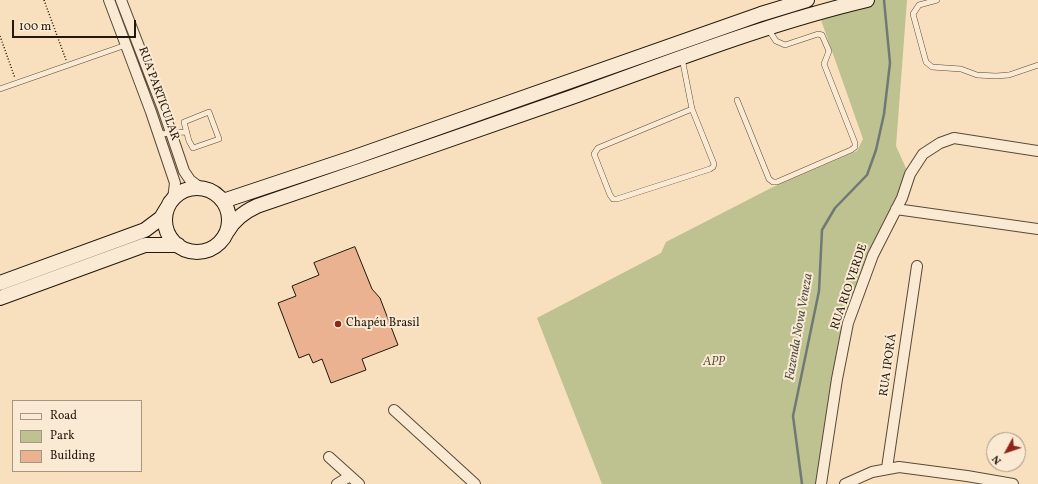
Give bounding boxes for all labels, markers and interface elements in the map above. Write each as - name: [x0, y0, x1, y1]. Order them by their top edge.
- scale bar: [14, 12, 138, 38]
- text: 100 m: [19, 19, 51, 35]
- street label: RUA PARTICULAR: [134, 45, 182, 143]
- street label: RUA RIO VERDE: [829, 242, 871, 332]
- water label: Fazenda Nova Veneza: [783, 272, 817, 382]
- place label: Chapéu Brasil: [346, 317, 420, 331]
- marker: Chapéu Brasil: [333, 319, 343, 329]
- street label: RUA IPORÁ: [877, 333, 901, 397]
- park label: APP: [703, 356, 725, 370]
- legend: [12, 400, 142, 472]
- text: Road: [50, 408, 77, 424]
- text: Park: [50, 428, 75, 444]
- north arrow: [986, 432, 1026, 472]
- text: Building: [50, 448, 95, 464]
- text: N: [989, 452, 1006, 467]

